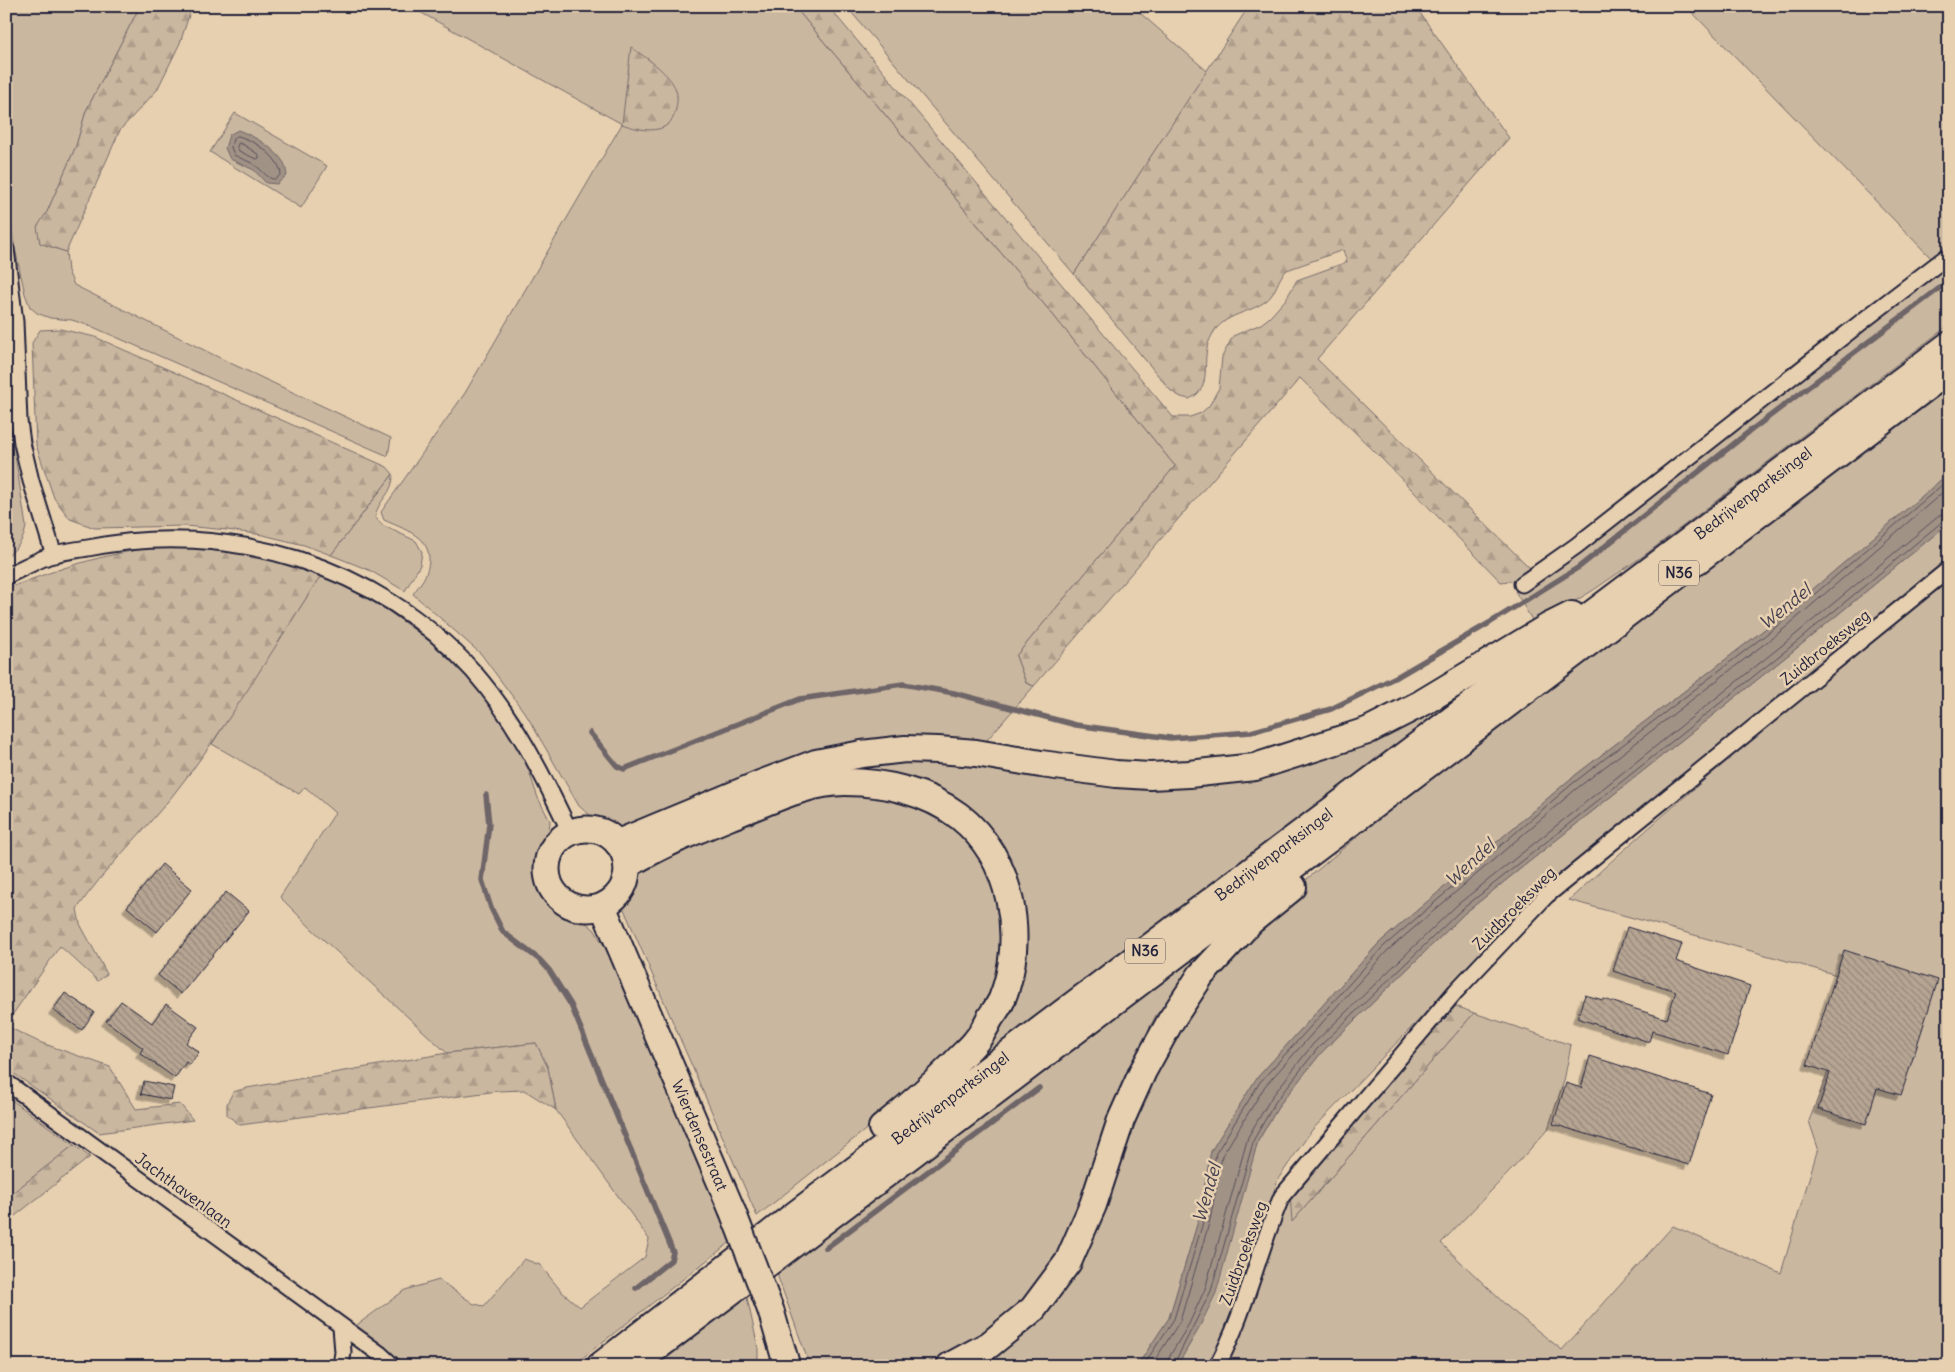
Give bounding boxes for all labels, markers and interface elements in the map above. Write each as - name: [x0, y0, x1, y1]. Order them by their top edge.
- street label: Bedrijvenparksingel: [1690, 442, 1815, 544]
- road number: N36: [1659, 560, 1699, 586]
- water label: Wendel: [1754, 577, 1818, 634]
- street label: Zuidbroeksweg: [1776, 605, 1874, 689]
- street label: Bedrijvenparksingel: [1211, 803, 1336, 905]
- water label: Wendel: [1440, 832, 1502, 892]
- street label: Zuidbroeksweg: [1468, 862, 1560, 954]
- road number: N36: [1125, 938, 1165, 964]
- street label: Bedrijvenparksingel: [887, 1047, 1013, 1149]
- street label: Wierdensestraat: [668, 1077, 733, 1194]
- street label: Jachthavenlaan: [132, 1148, 236, 1232]
- water label: Wendel: [1187, 1158, 1227, 1225]
- street label: Zuidbroeksweg: [1215, 1198, 1271, 1308]

